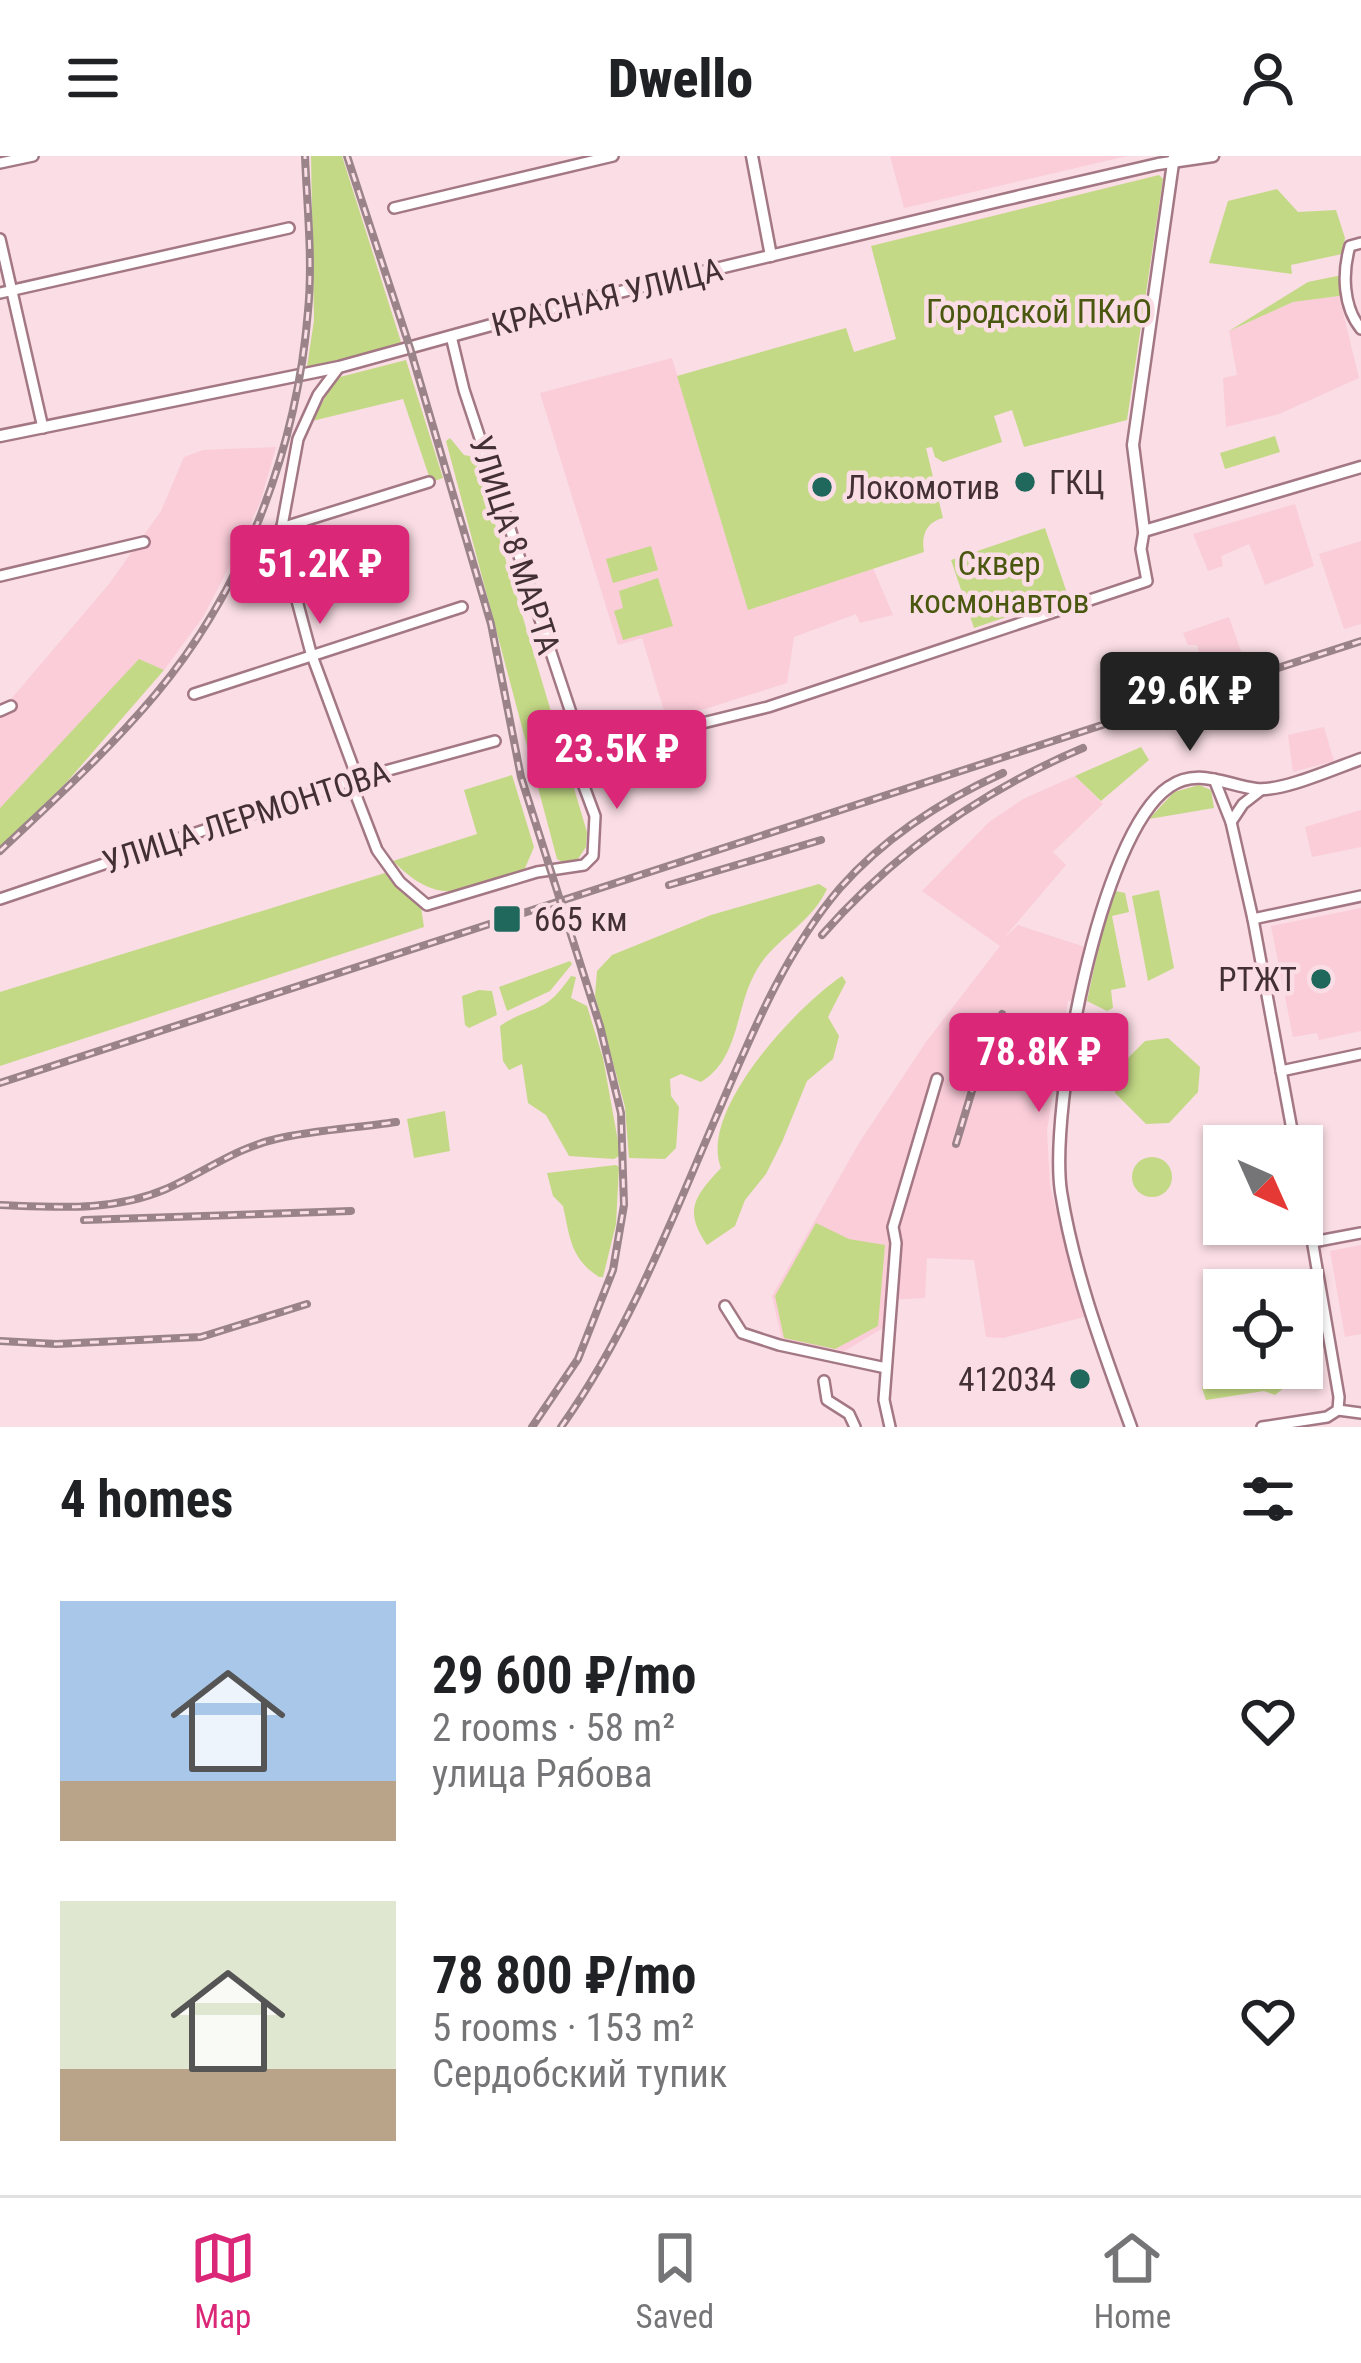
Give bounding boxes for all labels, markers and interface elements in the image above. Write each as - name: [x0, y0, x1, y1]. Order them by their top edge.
- icon: menu: [60, 45, 126, 111]
- icon: person: [1235, 45, 1301, 111]
- text: Dwello: [608, 47, 753, 110]
- street label: КРАСНАЯ УЛИЦА: [488, 249, 726, 345]
- park label: Городской ПКиО: [926, 292, 1152, 331]
- street label: УЛИЦА 8 МАРТА: [461, 431, 569, 659]
- place label: ГКЦ: [1049, 463, 1105, 502]
- place label: Локомотив: [846, 468, 1000, 507]
- marker: ГКЦ: [1012, 469, 1038, 495]
- marker: Локомотив: [809, 474, 835, 500]
- pin: 51.2K ₽: [209, 525, 431, 627]
- text: 51.2K ₽: [257, 541, 383, 587]
- park label: Сквер космонавтов: [909, 544, 1089, 621]
- pin: 29.6K ₽: [1079, 652, 1301, 754]
- text: 29.6K ₽: [1127, 668, 1253, 714]
- pin: 23.5K ₽: [506, 710, 728, 812]
- text: 23.5K ₽: [554, 726, 680, 772]
- street label: УЛИЦА ЛЕРМОНТОВА: [98, 752, 394, 882]
- place label: 665 км: [534, 900, 628, 939]
- marker: 665 км: [491, 903, 523, 935]
- place label: РТЖТ: [1218, 960, 1297, 999]
- marker: РТЖТ: [1308, 966, 1334, 992]
- pin: 78.8K ₽: [928, 1013, 1150, 1115]
- text: 78.8K ₽: [976, 1029, 1102, 1075]
- north arrow: [1203, 1125, 1323, 1245]
- map controls: [1203, 1125, 1323, 1389]
- button: locate: [1203, 1269, 1323, 1389]
- place label: 412034: [958, 1360, 1056, 1399]
- marker: 412034: [1067, 1366, 1093, 1392]
- icon: filters: [1235, 1466, 1301, 1532]
- text: 4 homes: [60, 1470, 233, 1529]
- text: 29 600 ₽/mo: [432, 1646, 696, 1705]
- icon: home: [156, 1649, 300, 1793]
- icon: heart: [1235, 1688, 1301, 1754]
- text: 2 rooms · 58 m²: [432, 1705, 675, 1751]
- text: улица Рябова: [432, 1751, 653, 1797]
- text: 78 800 ₽/mo: [432, 1946, 696, 2005]
- icon: home: [156, 1949, 300, 2093]
- icon: heart: [1235, 1988, 1301, 2054]
- text: 5 rooms · 153 m²: [432, 2005, 694, 2051]
- text: Сердобский тупик: [432, 2051, 728, 2097]
- tab: Map: [190, 2225, 256, 2336]
- tab: Saved: [636, 2225, 714, 2336]
- tab: Home: [1094, 2225, 1171, 2336]

